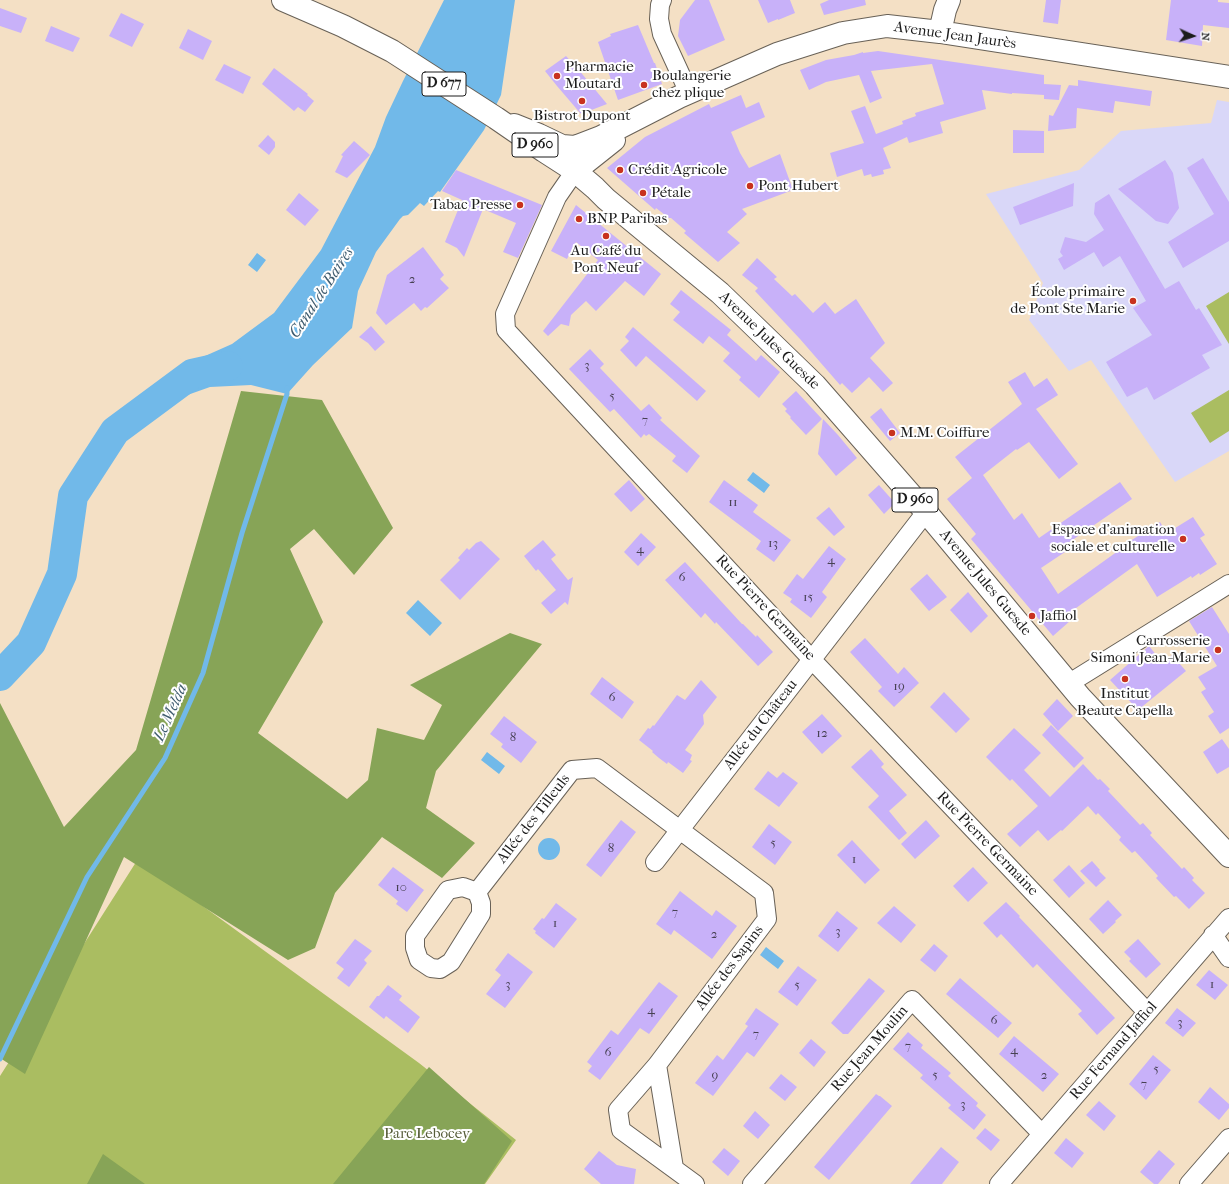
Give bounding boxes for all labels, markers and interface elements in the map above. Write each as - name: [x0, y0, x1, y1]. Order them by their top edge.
- north arrow: [1173, 16, 1213, 56]
- street label: Avenue Jean Jaurès: [893, 19, 1017, 53]
- text: N: [1199, 32, 1212, 41]
- place label: Pharmacie Moutard: [565, 58, 634, 93]
- place label: Boulangerie chez plique: [652, 67, 731, 102]
- marker: Pharmacie Moutard: [552, 71, 562, 81]
- road number: D 677: [422, 72, 466, 96]
- marker: Boulangerie chez plique: [639, 80, 649, 90]
- marker: Bistrot Dupont: [577, 96, 587, 106]
- place label: Bistrot Dupont: [533, 107, 631, 125]
- road number: D 960: [512, 133, 558, 157]
- place label: Crédit Agricole: [628, 161, 727, 179]
- marker: Crédit Agricole: [615, 165, 625, 175]
- place label: Pont Hubert: [758, 177, 839, 195]
- marker: Pont Hubert: [745, 181, 755, 191]
- place label: Pétale: [651, 184, 691, 202]
- marker: Pétale: [638, 188, 648, 198]
- place label: Tabac Presse: [430, 196, 512, 214]
- marker: Tabac Presse: [515, 200, 525, 210]
- place label: BNP Paribas: [587, 210, 667, 228]
- marker: BNP Paribas: [574, 214, 584, 224]
- marker: Au Café du Pont Neuf: [601, 231, 611, 241]
- place label: Au Café du Pont Neuf: [571, 242, 641, 277]
- water label: Canal de Baires: [286, 244, 358, 342]
- house number: 2: [409, 272, 415, 288]
- place label: École primaire de Pont Ste Marie: [1010, 283, 1125, 318]
- street label: Avenue Jules Guesde: [715, 288, 823, 394]
- marker: École primaire de Pont Ste Marie: [1128, 296, 1138, 306]
- house number: 3: [584, 358, 590, 374]
- house number: 5: [609, 389, 615, 405]
- house number: 7: [642, 413, 648, 429]
- place label: M.M. Coiffure: [900, 424, 990, 442]
- marker: M.M. Coiffure: [887, 428, 897, 438]
- road number: D 960: [892, 488, 938, 512]
- house number: 11: [728, 495, 738, 511]
- place label: Espace d'animation sociale et culturelle: [1051, 521, 1175, 556]
- street label: Avenue Jules Guesde: [935, 526, 1035, 640]
- marker: Espace d'animation sociale et culturelle: [1178, 534, 1188, 544]
- house number: 13: [768, 536, 778, 552]
- house number: 4: [636, 542, 644, 558]
- street label: Rue Pierre Germaine: [711, 551, 819, 665]
- house number: 4: [827, 553, 835, 569]
- house number: 6: [678, 570, 686, 586]
- house number: 15: [803, 590, 813, 606]
- place label: Jaffiol: [1040, 607, 1077, 625]
- marker: Jaffiol: [1027, 611, 1037, 621]
- place label: Carrosserie Simoni Jean-Marie: [1091, 632, 1210, 667]
- marker: Carrosserie Simoni Jean-Marie: [1213, 645, 1223, 655]
- marker: Institut Beaute Capella: [1120, 674, 1130, 684]
- street label: Allée du Château: [720, 676, 802, 774]
- house number: 19: [893, 679, 905, 695]
- water label: Le Melda: [150, 681, 192, 745]
- place label: Institut Beaute Capella: [1077, 685, 1173, 720]
- house number: 6: [608, 690, 616, 706]
- house number: 12: [816, 726, 828, 742]
- house number: 8: [510, 730, 516, 746]
- street label: Allée des Tilleuls: [494, 771, 574, 867]
- street label: Rue Pierre Germaine: [933, 788, 1041, 900]
- house number: 5: [770, 836, 776, 852]
- house number: 8: [608, 841, 614, 857]
- house number: 1: [852, 852, 856, 868]
- house number: 10: [395, 880, 407, 896]
- house number: 7: [672, 905, 678, 921]
- house number: 1: [553, 916, 557, 932]
- street label: Allée des Sapins: [692, 922, 768, 1014]
- house number: 3: [835, 924, 841, 940]
- house number: 2: [711, 927, 717, 943]
- house number: 3: [505, 977, 511, 993]
- house number: 1: [1210, 977, 1214, 993]
- house number: 5: [794, 978, 800, 994]
- street label: Rue Fernand Jaffiol: [1066, 998, 1162, 1104]
- street label: Rue Jean Moulin: [828, 1002, 912, 1096]
- house number: 4: [647, 1003, 655, 1019]
- house number: 6: [990, 1013, 998, 1029]
- house number: 3: [1177, 1015, 1183, 1031]
- house number: 7: [753, 1027, 759, 1043]
- house number: 7: [905, 1039, 911, 1055]
- house number: 4: [1010, 1043, 1018, 1059]
- house number: 6: [604, 1045, 612, 1061]
- house number: 5: [1153, 1062, 1159, 1078]
- house number: 9: [712, 1068, 718, 1084]
- house number: 5: [932, 1068, 938, 1084]
- house number: 2: [1041, 1068, 1047, 1084]
- house number: 7: [1141, 1077, 1147, 1093]
- house number: 3: [960, 1097, 966, 1113]
- park label: Parc Lebocey: [384, 1125, 470, 1143]

